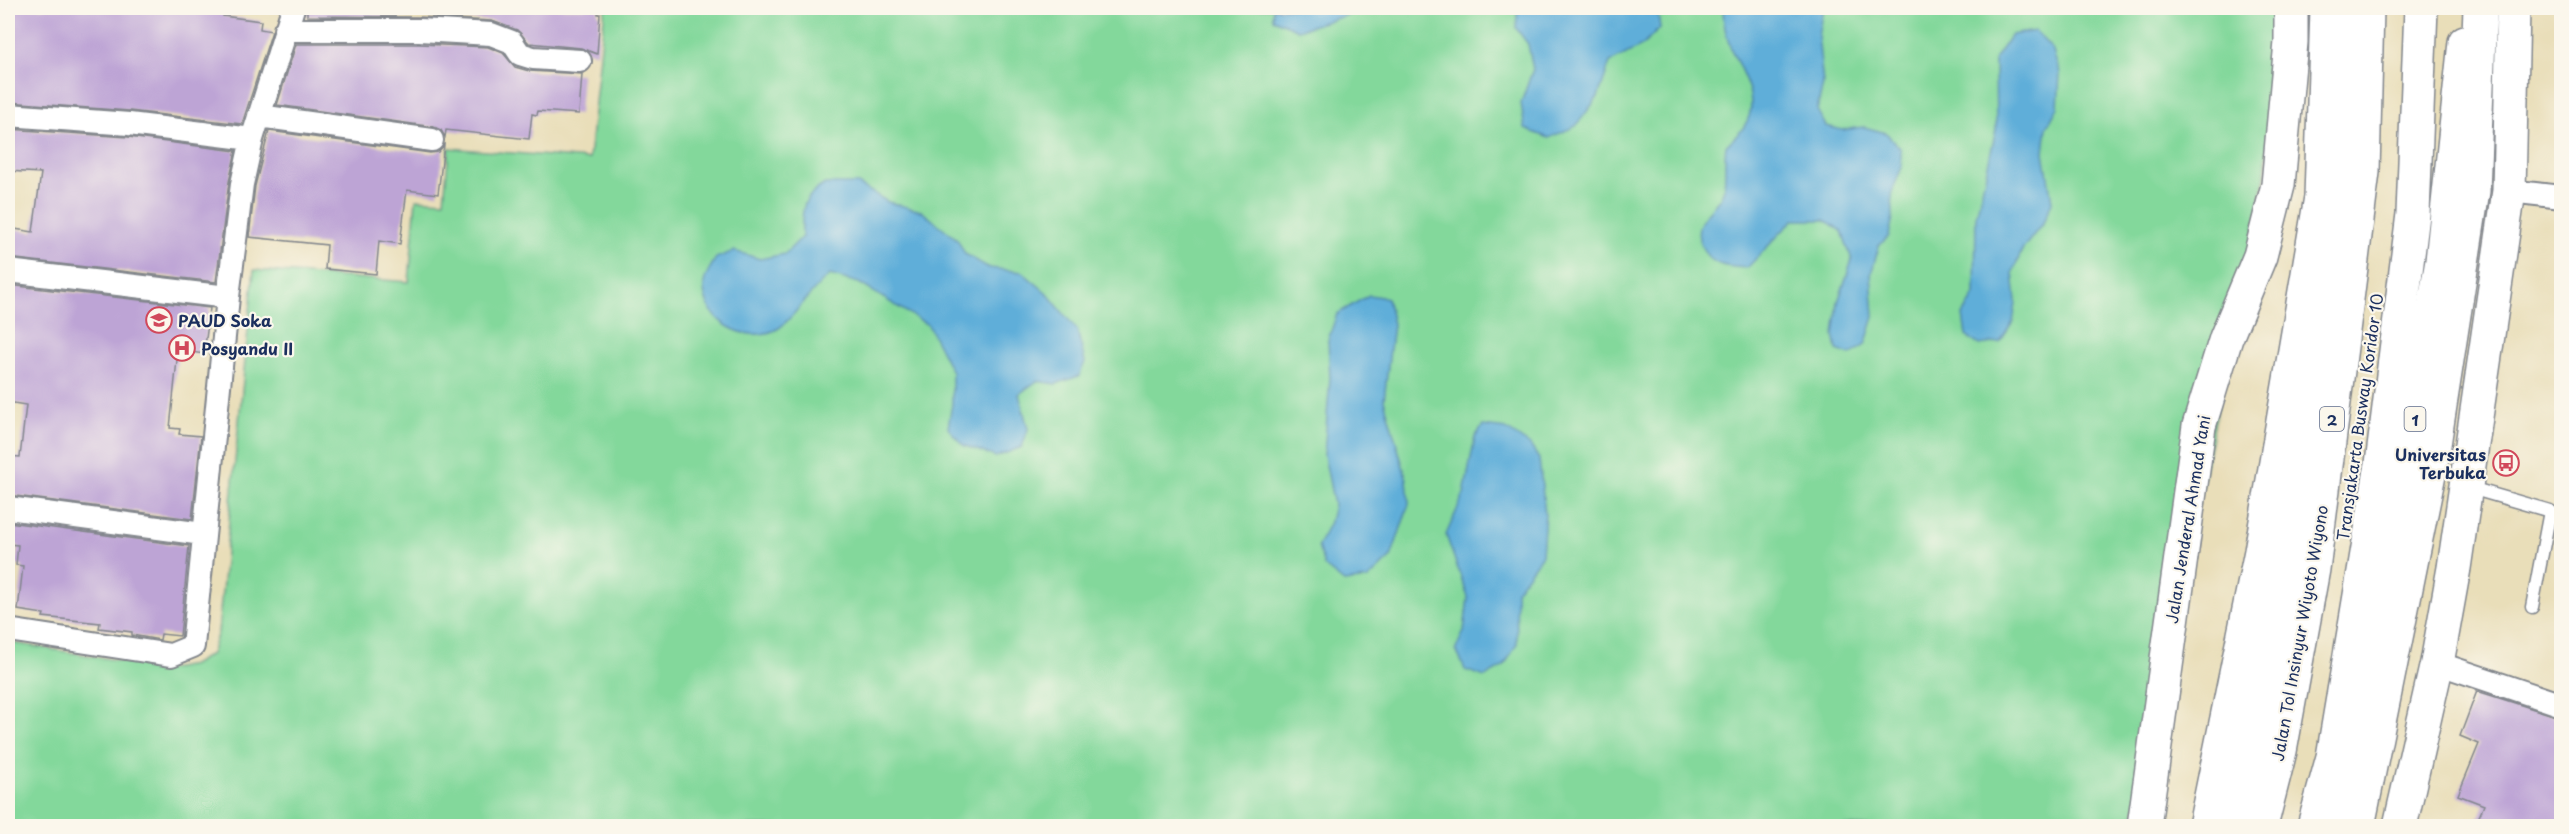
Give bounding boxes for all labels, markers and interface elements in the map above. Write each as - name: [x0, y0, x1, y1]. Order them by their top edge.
- street label: Transjakarta Busway Koridor 10: [2330, 292, 2388, 542]
- school or university icon: PAUD Soka: [144, 305, 174, 335]
- place label: PAUD Soka: [178, 308, 272, 332]
- hospital icon: Posyandu II: [167, 333, 197, 363]
- place label: Posyandu II: [201, 336, 293, 360]
- road number: 2: [2320, 407, 2344, 431]
- road number: 1: [2404, 407, 2426, 431]
- street label: Jalan Jenderal Ahmad Yani: [2159, 413, 2215, 625]
- place label: Universitas Terbuka: [2395, 442, 2486, 484]
- bus stop icon: Universitas Terbuka: [2491, 448, 2521, 478]
- street label: Jalan Tol Insinyur Wiyoto Wiyono: [2265, 503, 2333, 763]

